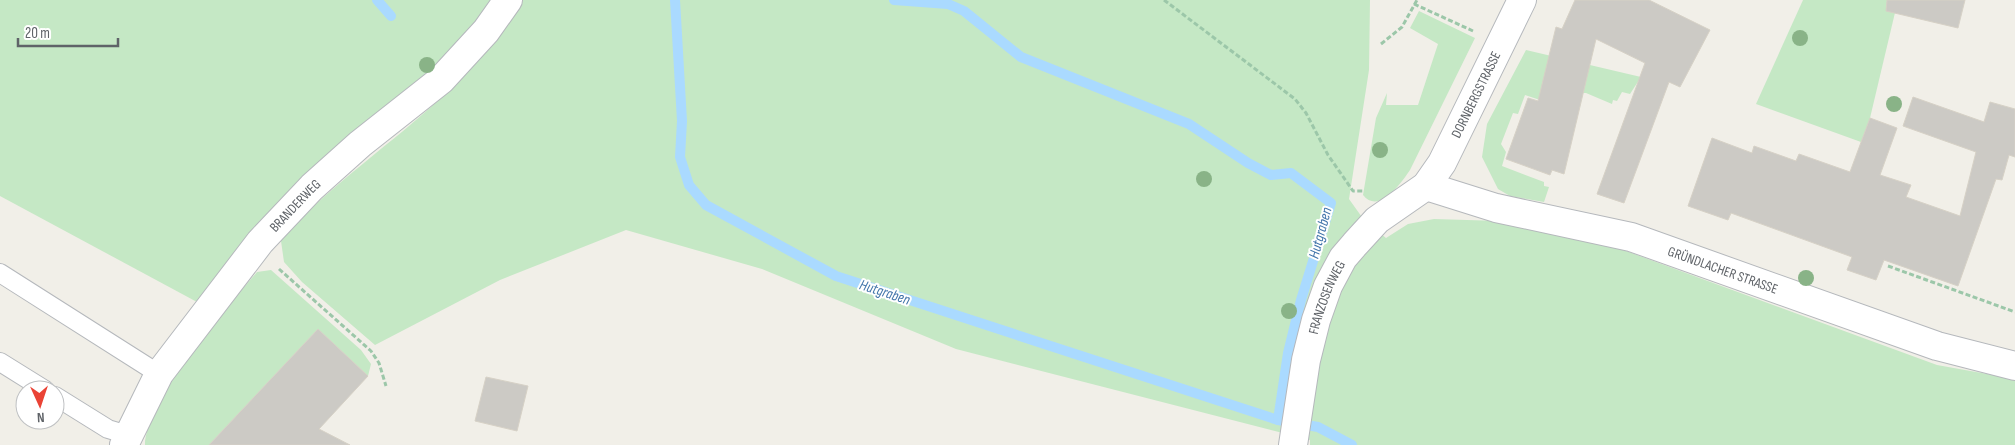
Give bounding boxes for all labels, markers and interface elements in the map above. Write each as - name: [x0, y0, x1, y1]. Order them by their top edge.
- scale bar: [18, 15, 118, 47]
- text: 20 m: [25, 24, 50, 43]
- street label: DORNBERGSTRASSE: [1448, 48, 1505, 141]
- street label: BRANDERWEG: [266, 176, 324, 236]
- water label: Hutgraben: [1305, 205, 1336, 261]
- street label: GRÜNDLACHER STRASSE: [1665, 243, 1780, 298]
- street label: FRANZOSENWEG: [1305, 258, 1349, 336]
- water label: Hutgraben: [857, 275, 913, 310]
- north arrow: [15, 380, 65, 430]
- text: N: [36, 409, 45, 426]

